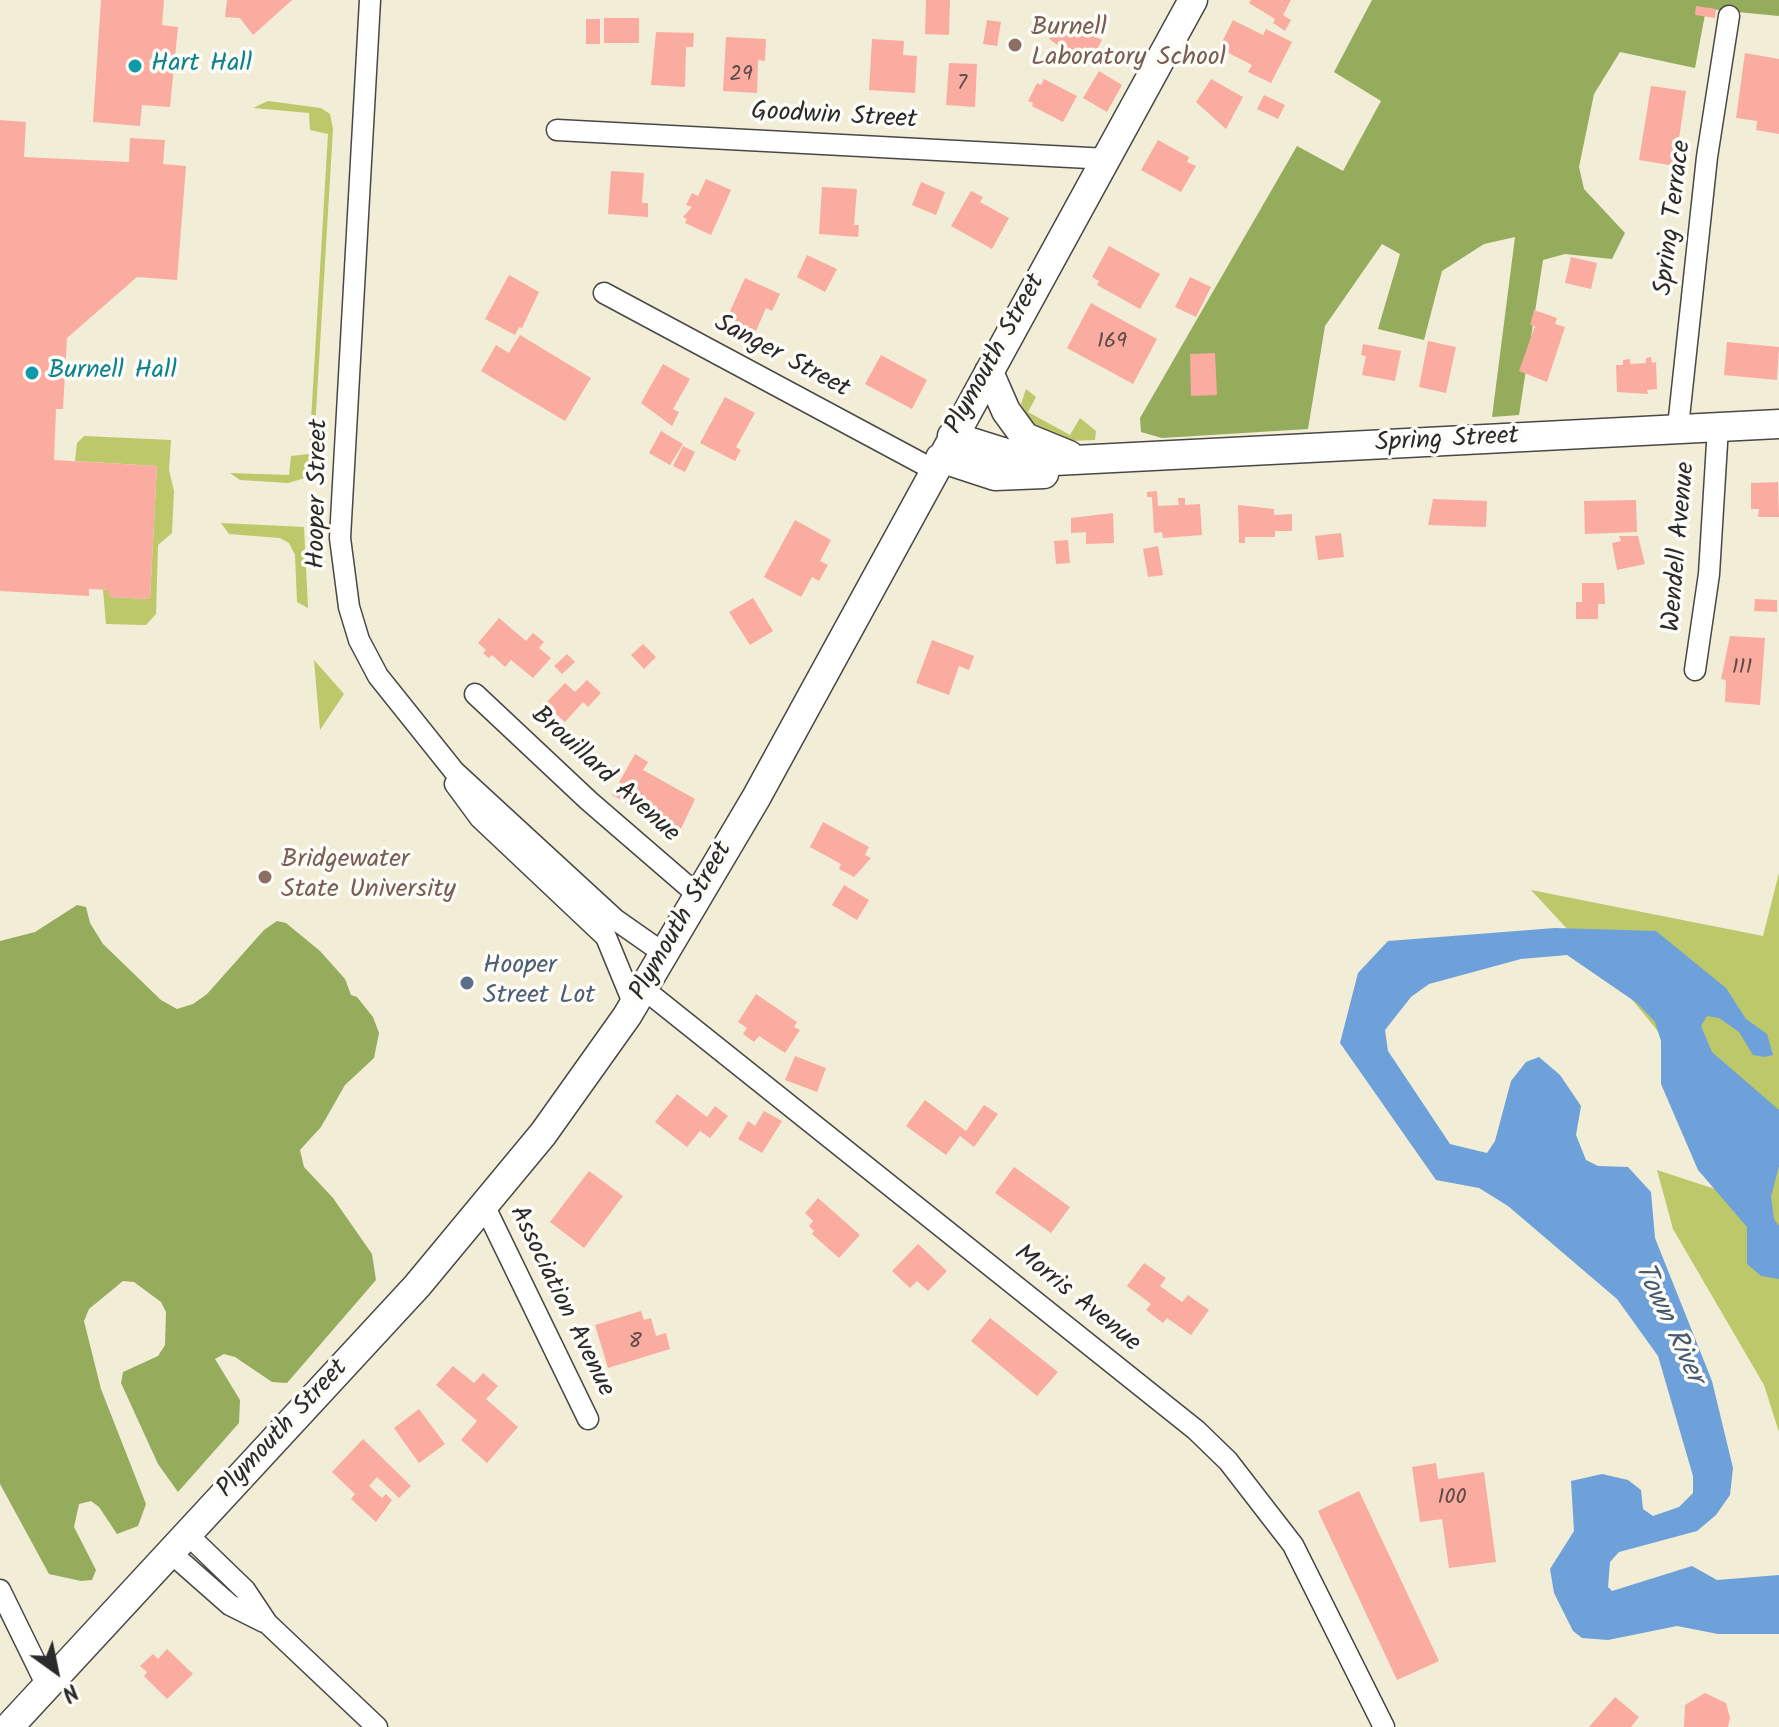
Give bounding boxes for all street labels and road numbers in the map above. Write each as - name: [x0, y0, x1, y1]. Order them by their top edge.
- street label: Goodwin Street: [750, 98, 918, 138]
- street label: Spring Terrace: [1650, 139, 1700, 297]
- street label: Plymouth Street: [940, 270, 1054, 440]
- street label: Sanger Street: [708, 309, 854, 407]
- street label: Hooper Street: [303, 419, 337, 569]
- street label: Spring Street: [1374, 423, 1520, 461]
- street label: Wendell Avenue: [1658, 461, 1704, 633]
- street label: Brouillard Avenue: [523, 701, 685, 851]
- street label: Plymouth Street: [625, 837, 741, 1007]
- street label: Association Avenue: [500, 1201, 620, 1403]
- street label: Morris Avenue: [1006, 1240, 1146, 1360]
- street label: Plymouth Street: [212, 1354, 356, 1506]

